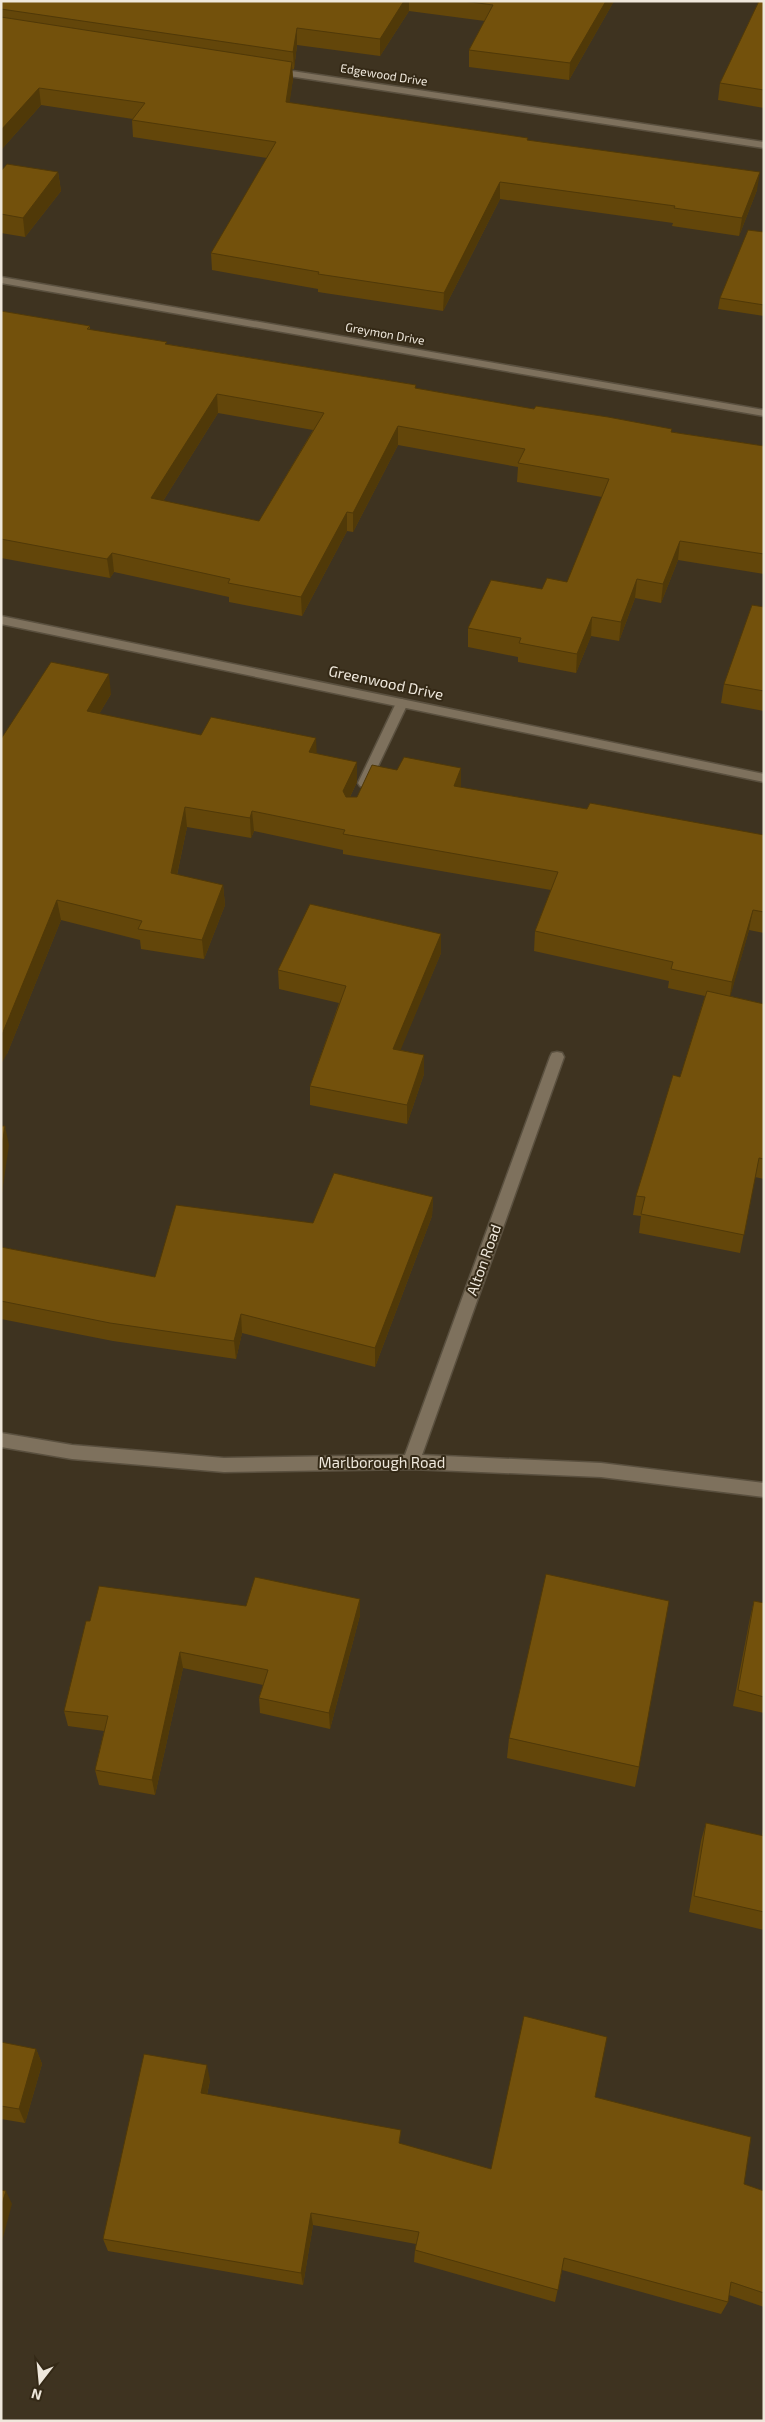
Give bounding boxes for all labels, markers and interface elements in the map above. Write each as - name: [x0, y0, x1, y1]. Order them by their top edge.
- street label: Edgewood Drive: [339, 60, 429, 88]
- street label: Greymon Drive: [344, 319, 426, 347]
- street label: Greenwood Drive: [327, 661, 445, 703]
- street label: Alton Road: [462, 1222, 504, 1298]
- street label: Marlborough Road: [319, 1453, 445, 1471]
- north arrow: [15, 2357, 65, 2407]
- text: N: [29, 2385, 43, 2405]

